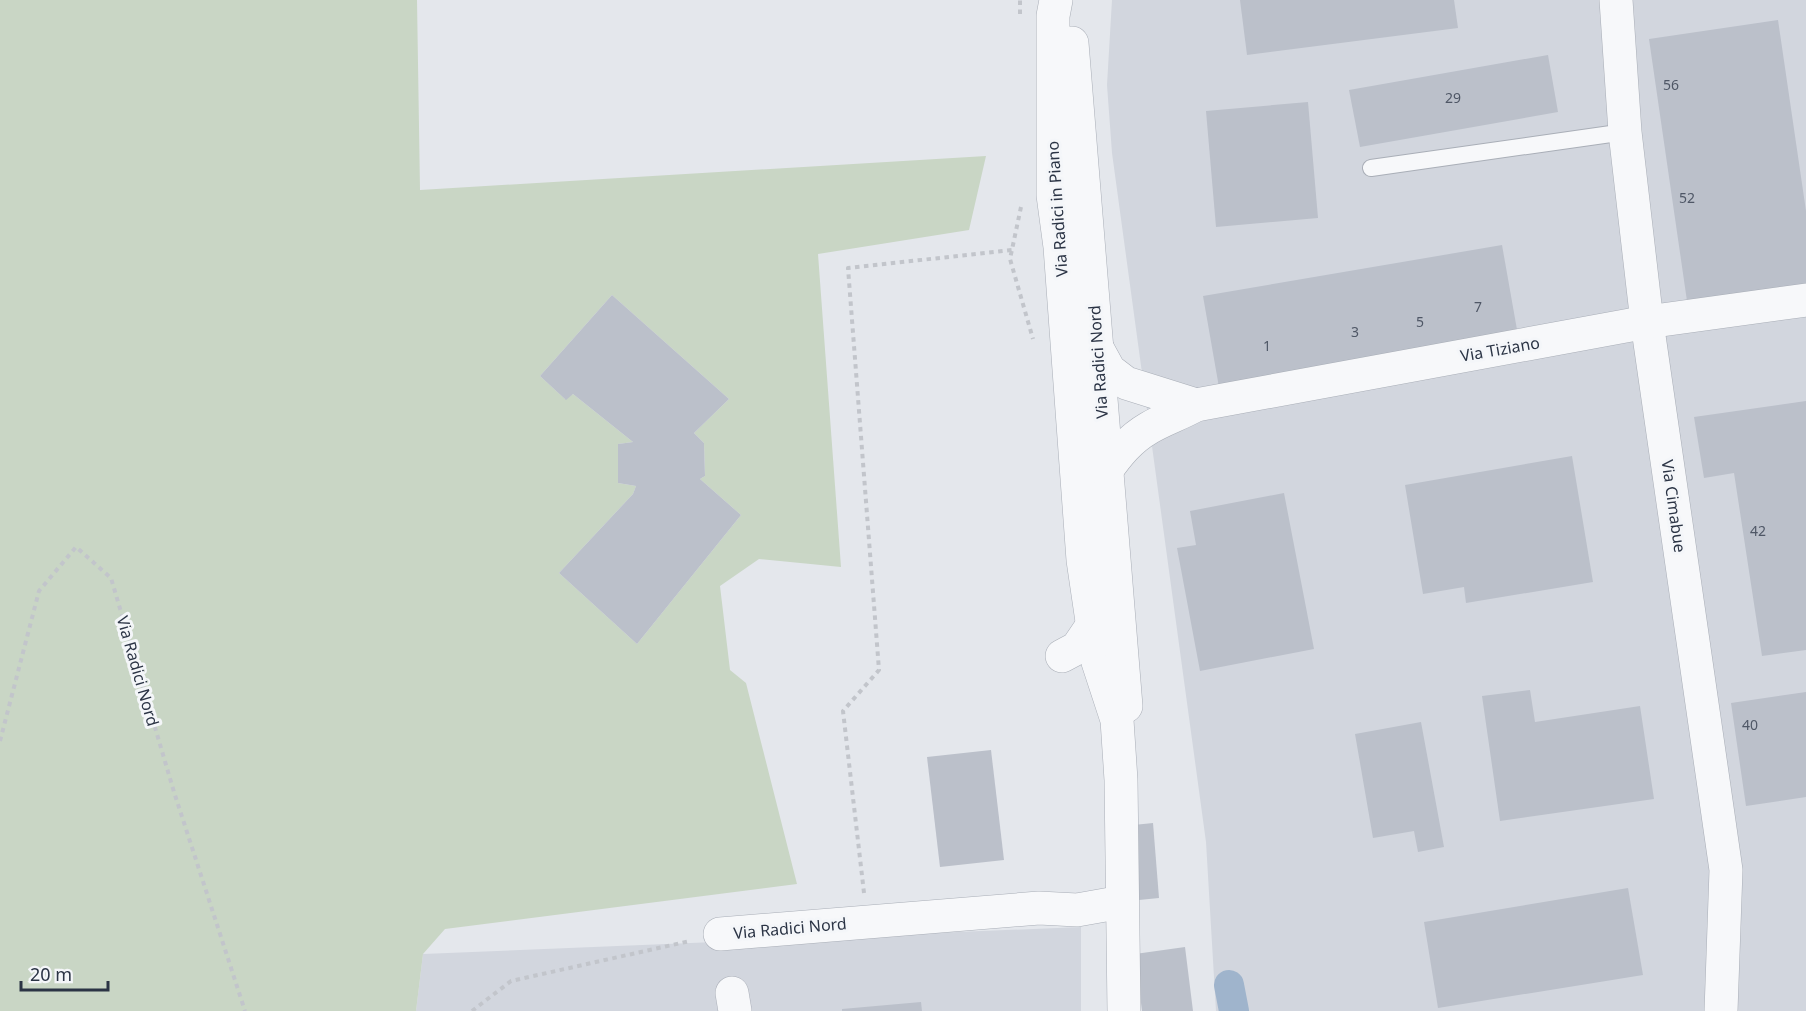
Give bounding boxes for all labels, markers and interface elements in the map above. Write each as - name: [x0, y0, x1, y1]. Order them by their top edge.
- house number: 56: [1663, 75, 1679, 94]
- house number: 29: [1445, 88, 1461, 107]
- street label: Via Radici in Piano: [1041, 140, 1073, 278]
- house number: 52: [1679, 188, 1695, 207]
- house number: 7: [1474, 297, 1482, 316]
- street label: Via Radici Nord: [1083, 305, 1113, 419]
- house number: 5: [1416, 312, 1424, 331]
- house number: 3: [1351, 322, 1359, 341]
- street label: Via Tiziano: [1459, 331, 1541, 367]
- house number: 1: [1263, 336, 1271, 355]
- street label: Via Cimabue: [1657, 458, 1691, 554]
- house number: 42: [1750, 521, 1766, 540]
- street label: Via Radici Nord: [112, 613, 164, 729]
- house number: 40: [1742, 715, 1758, 734]
- street label: Via Radici Nord: [732, 912, 848, 944]
- scale bar: [21, 954, 108, 992]
- text: 20 m: [30, 962, 72, 986]

